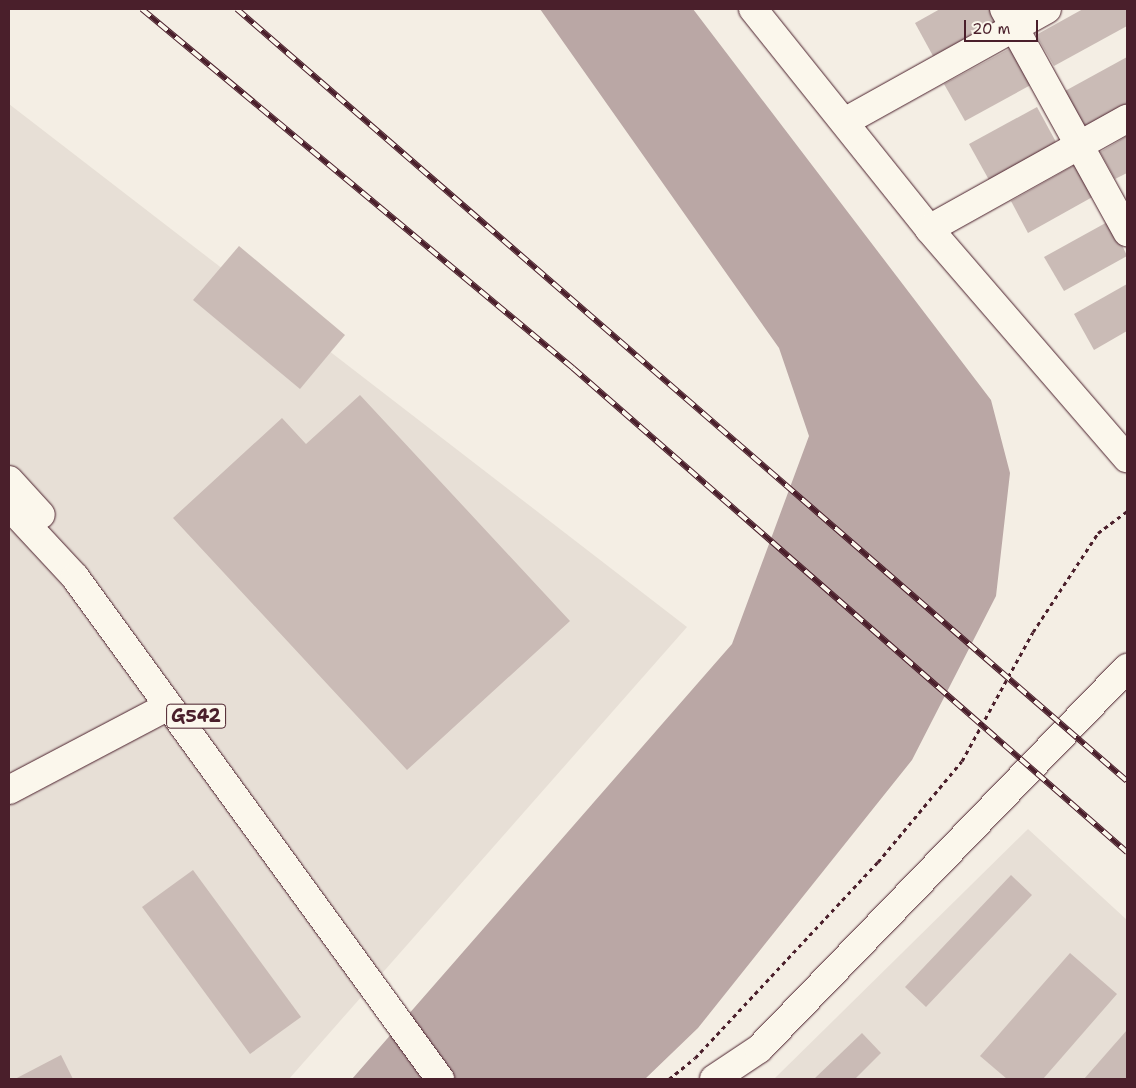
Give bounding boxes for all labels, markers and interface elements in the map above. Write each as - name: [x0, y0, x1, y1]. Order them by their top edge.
- scale bar: [966, 10, 1040, 42]
- text: 20 m: [972, 19, 1011, 39]
- road number: G542: [166, 700, 226, 731]

